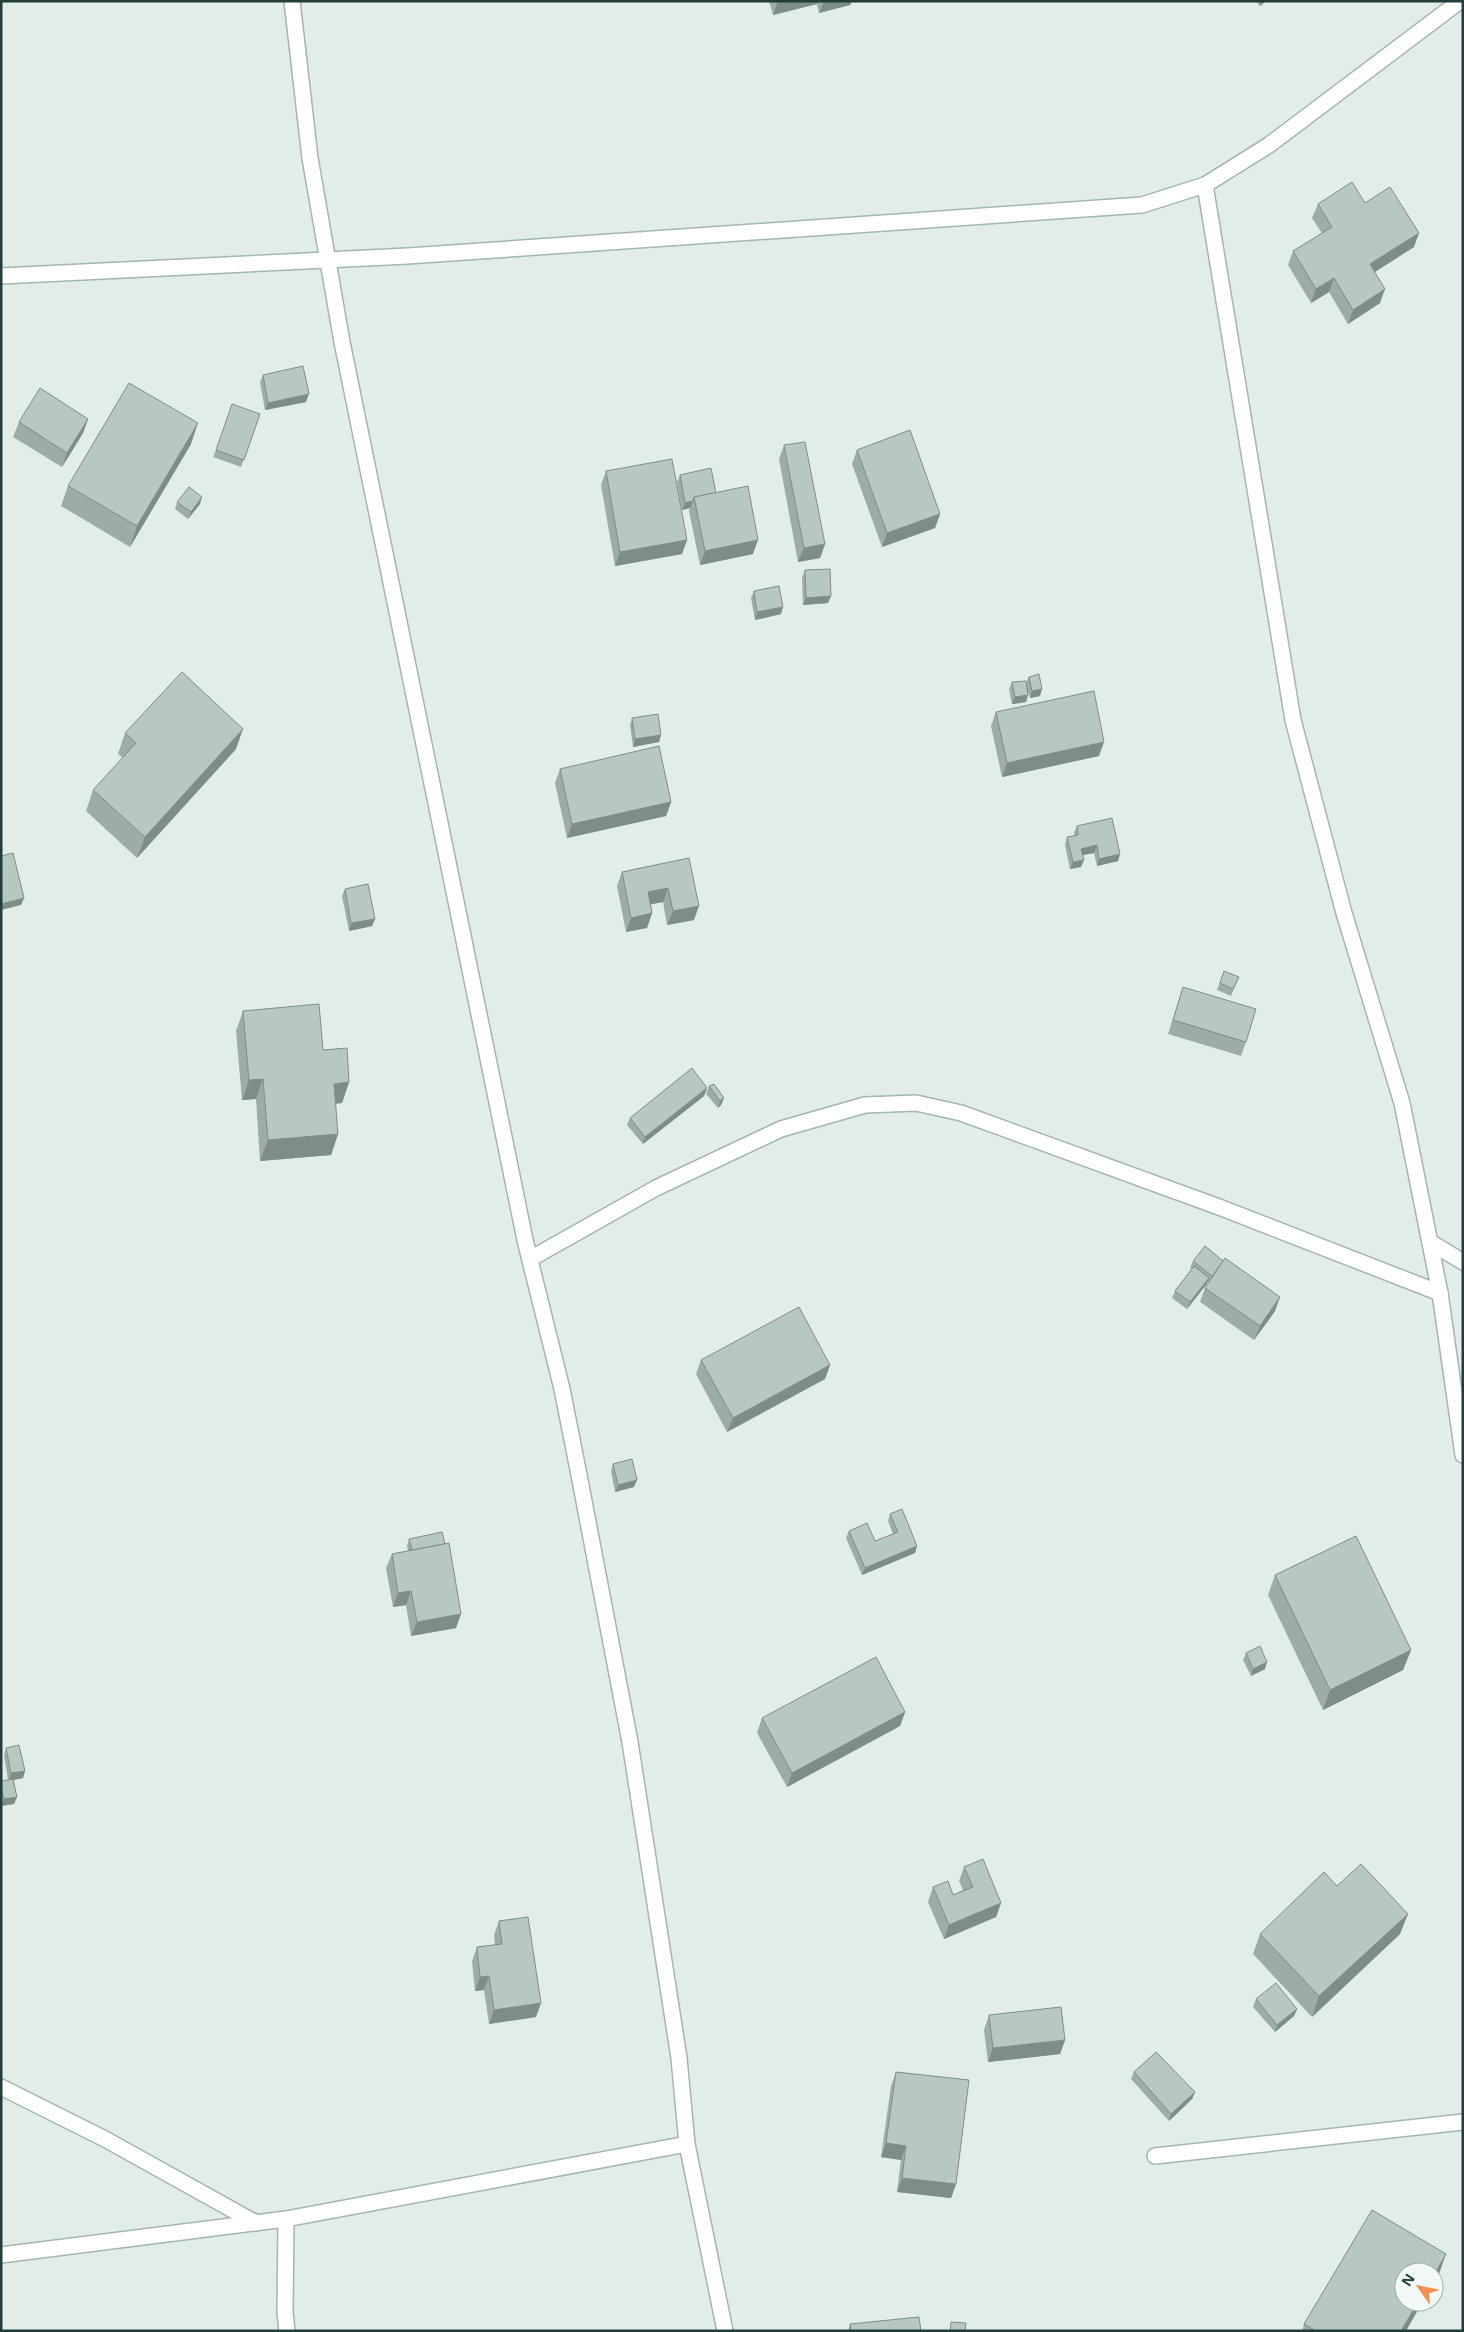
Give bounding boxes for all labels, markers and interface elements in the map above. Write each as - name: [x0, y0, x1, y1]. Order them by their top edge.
- north arrow: [1394, 2262, 1444, 2312]
- text: N: [1397, 2270, 1419, 2290]

